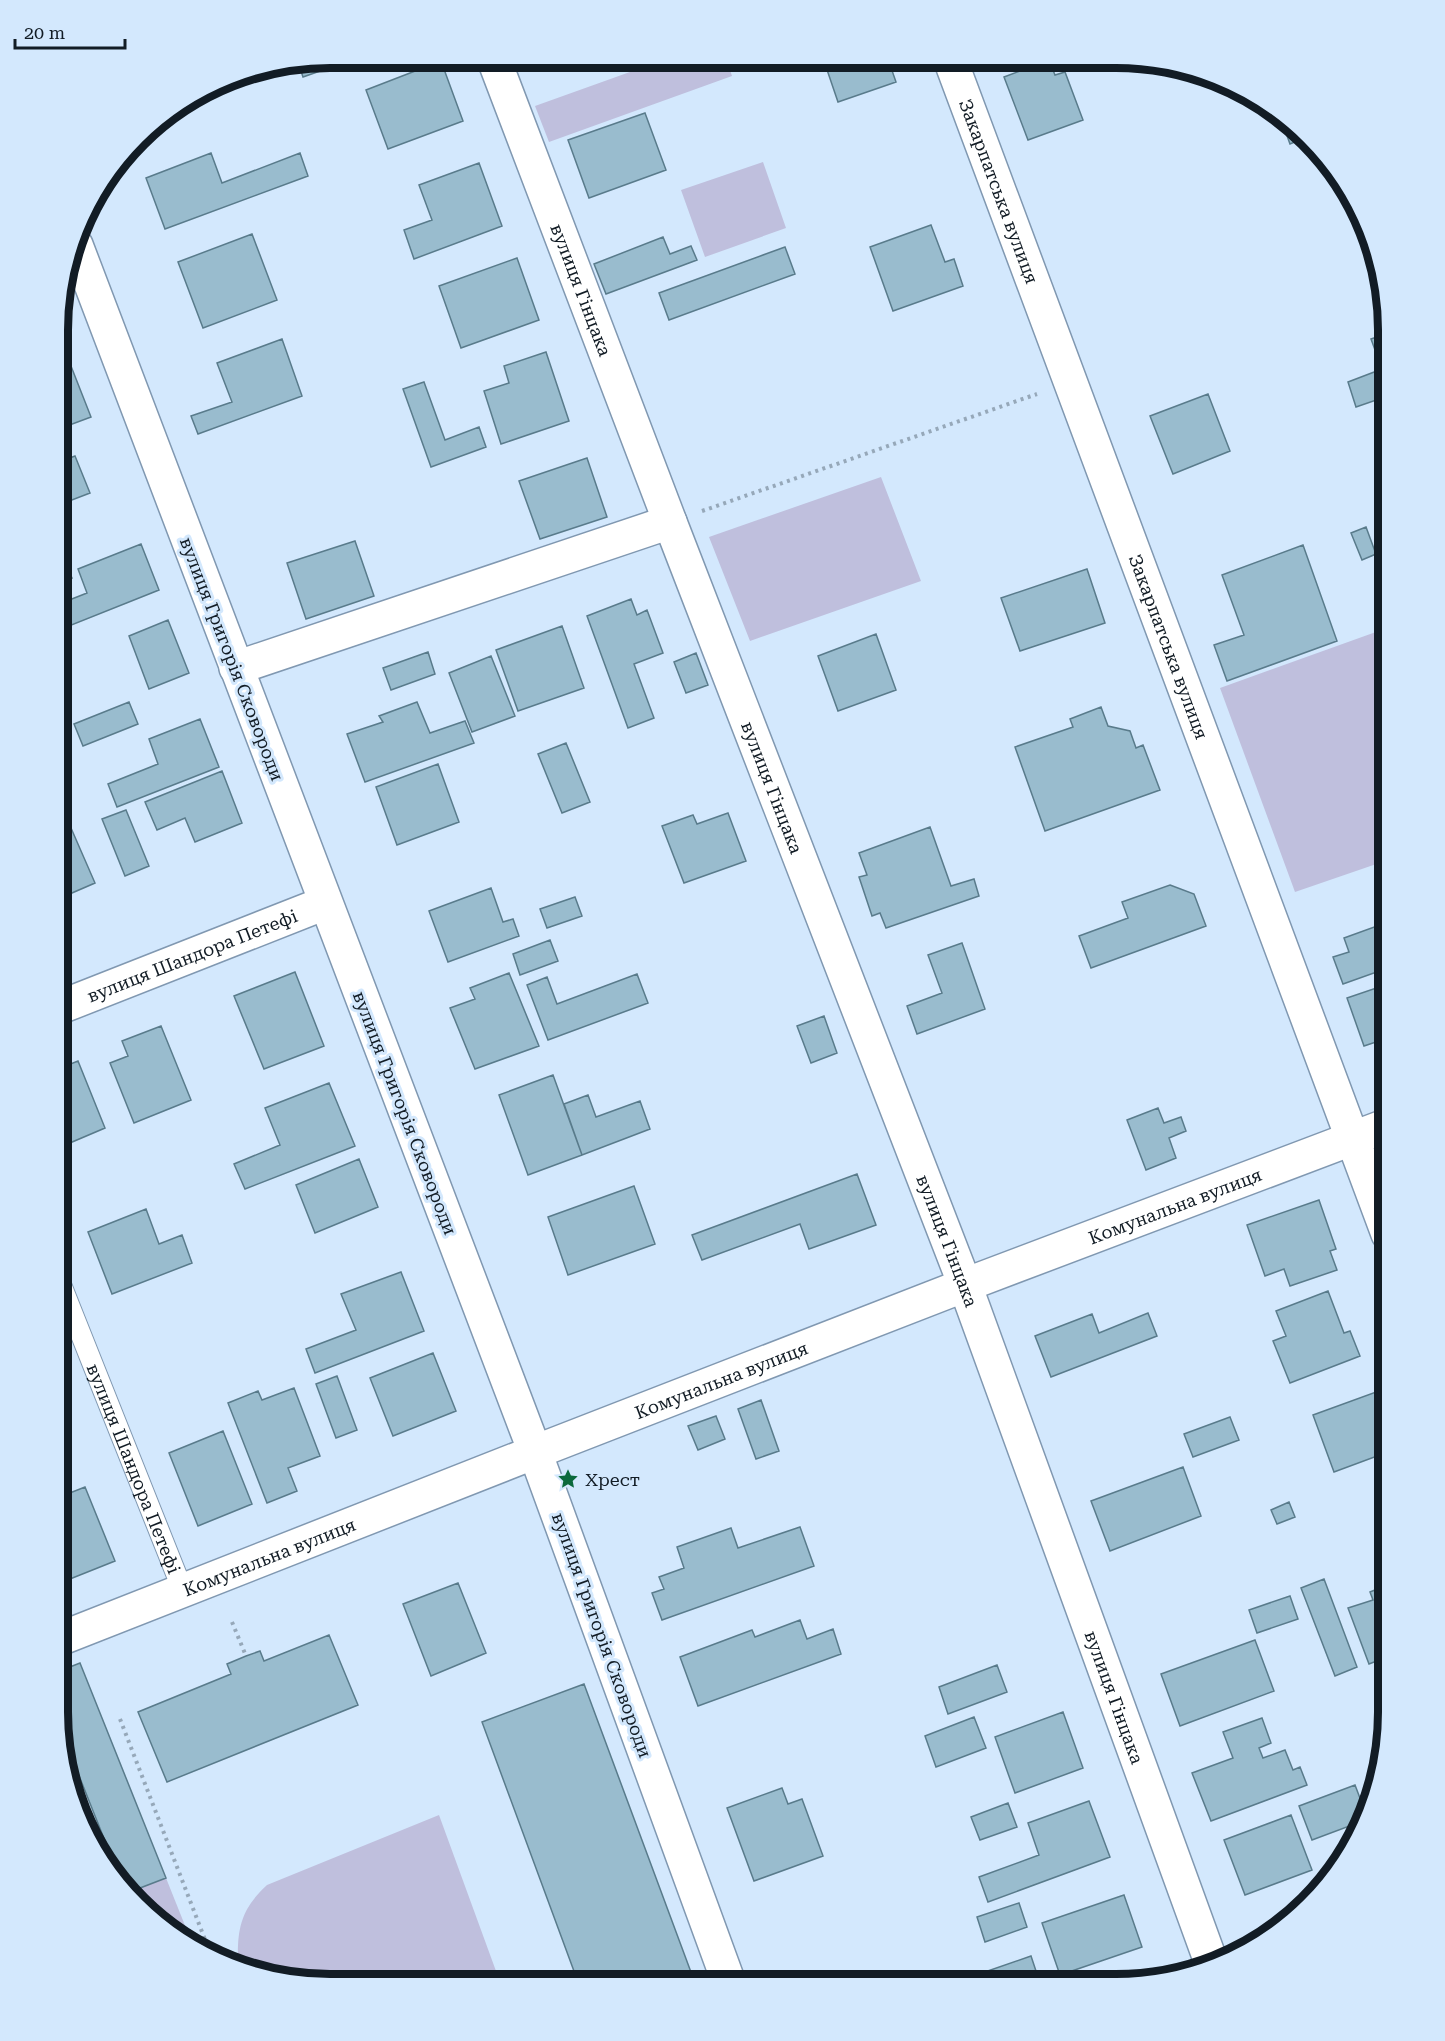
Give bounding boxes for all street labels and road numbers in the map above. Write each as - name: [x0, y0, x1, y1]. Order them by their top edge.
- street label: Закарпатська вулиця: [955, 96, 1043, 286]
- street label: вулиця Гінцака: [547, 220, 616, 359]
- street label: вулиця Григорія Сковороди: [176, 534, 288, 784]
- street label: Закарпатська вулиця: [1125, 551, 1213, 742]
- street label: вулиця Гінцака: [738, 718, 808, 857]
- street label: вулиця Шандора Петефі: [84, 904, 300, 1006]
- street label: вулиця Григорія Сковороди: [349, 988, 461, 1238]
- street label: Комунальна вулиця: [1085, 1163, 1264, 1248]
- street label: вулиця Гінцака: [913, 1171, 983, 1310]
- street label: Комунальна вулиця: [632, 1337, 810, 1423]
- street label: вулиця Шандора Петефі: [83, 1360, 186, 1577]
- street label: вулиця Григорія Сковороди: [548, 1510, 656, 1760]
- street label: Комунальна вулиця: [180, 1513, 358, 1600]
- street label: вулиця Гінцака: [1081, 1628, 1149, 1767]

